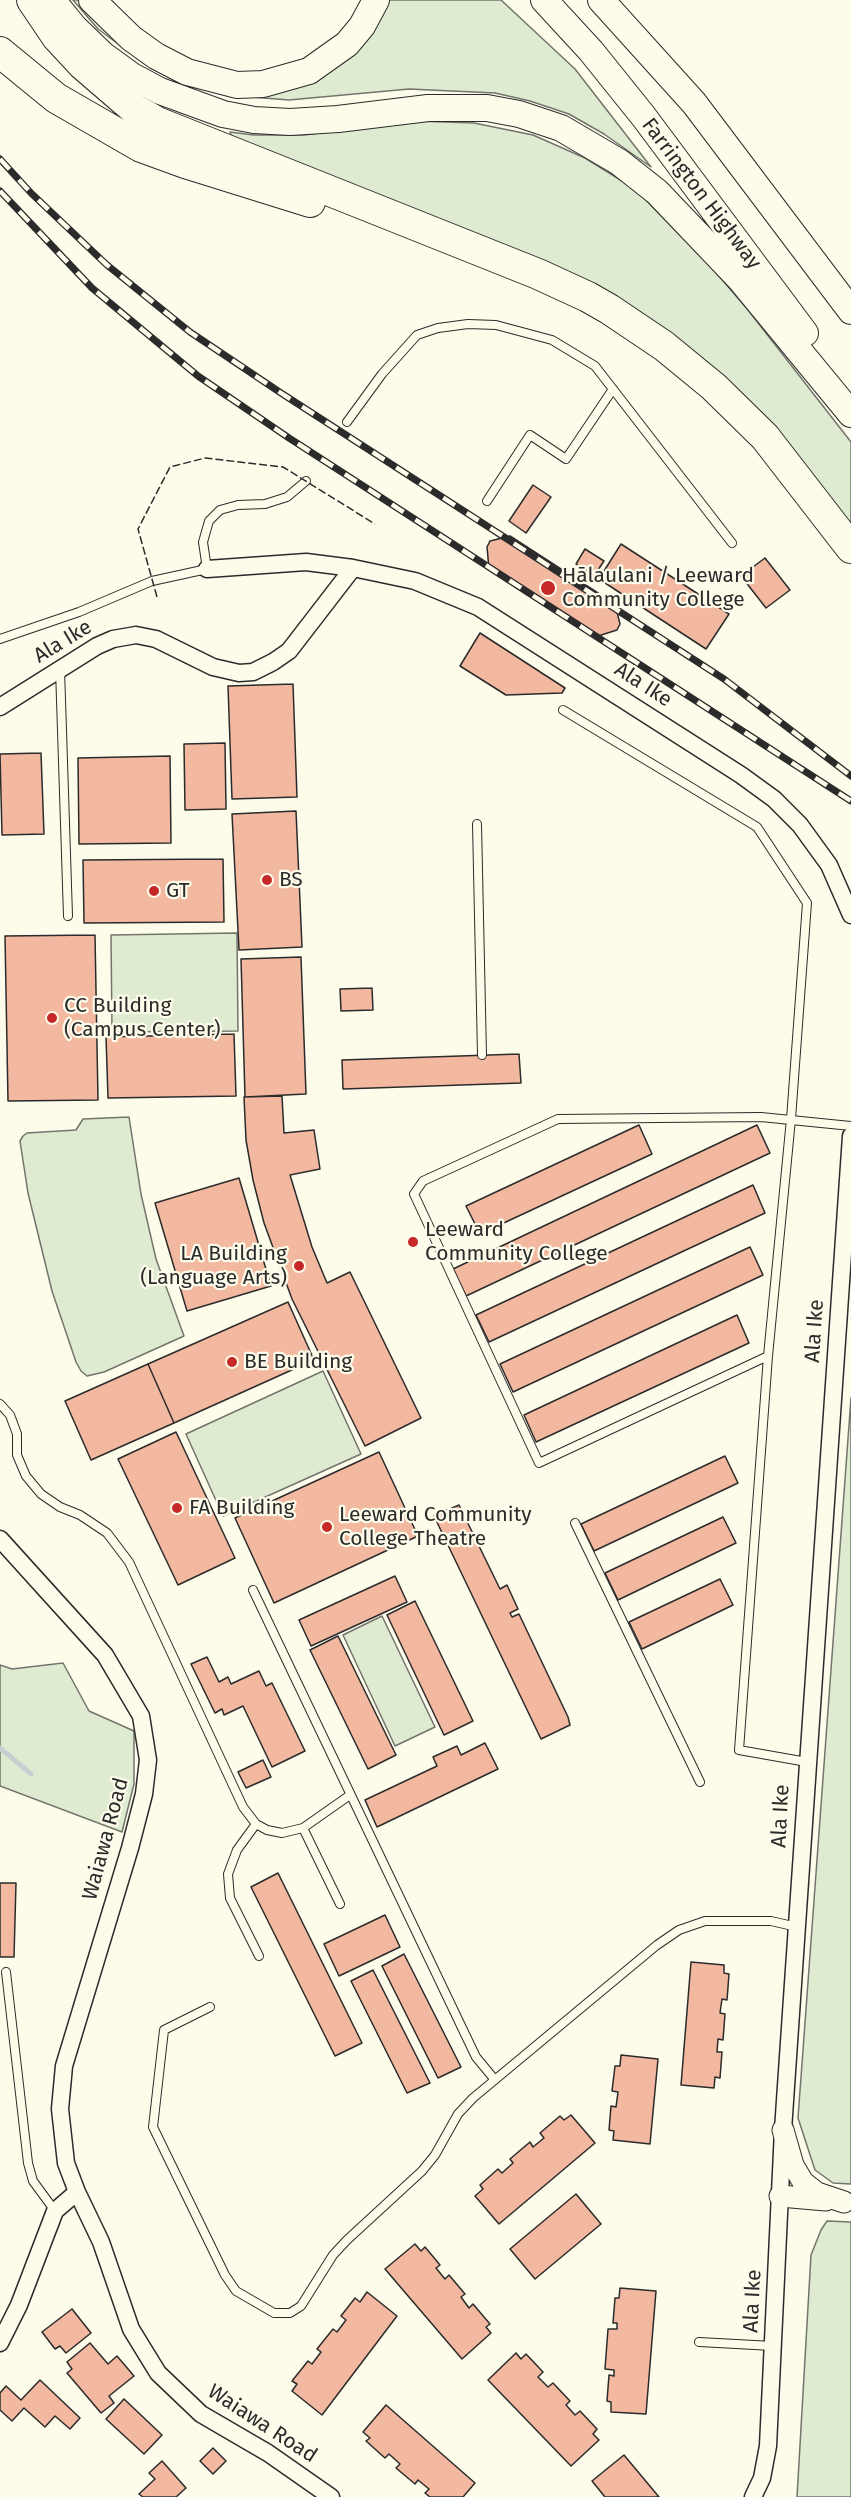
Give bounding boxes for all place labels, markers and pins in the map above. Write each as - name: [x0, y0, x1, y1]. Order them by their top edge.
- place label: Hālaulani / Leeward Community College: [562, 563, 754, 613]
- marker: Hālaulani / Leeward Community College: [539, 579, 557, 597]
- place label: BS: [279, 867, 303, 893]
- marker: BS: [260, 873, 274, 887]
- place label: GT: [166, 878, 190, 904]
- marker: GT: [147, 884, 161, 898]
- place label: CC Building (Campus Center): [64, 993, 221, 1043]
- marker: CC Building (Campus Center): [45, 1011, 59, 1025]
- place label: Leeward Community College: [425, 1217, 608, 1267]
- marker: Leeward Community College: [406, 1235, 420, 1249]
- place label: LA Building (Language Arts): [140, 1241, 287, 1291]
- marker: LA Building (Language Arts): [292, 1259, 306, 1273]
- place label: BE Building: [244, 1349, 352, 1375]
- marker: BE Building: [225, 1355, 239, 1369]
- place label: FA Building: [189, 1495, 295, 1521]
- marker: FA Building: [170, 1501, 184, 1515]
- place label: Leeward Community College Theatre: [339, 1502, 532, 1552]
- marker: Leeward Community College Theatre: [320, 1520, 334, 1534]

